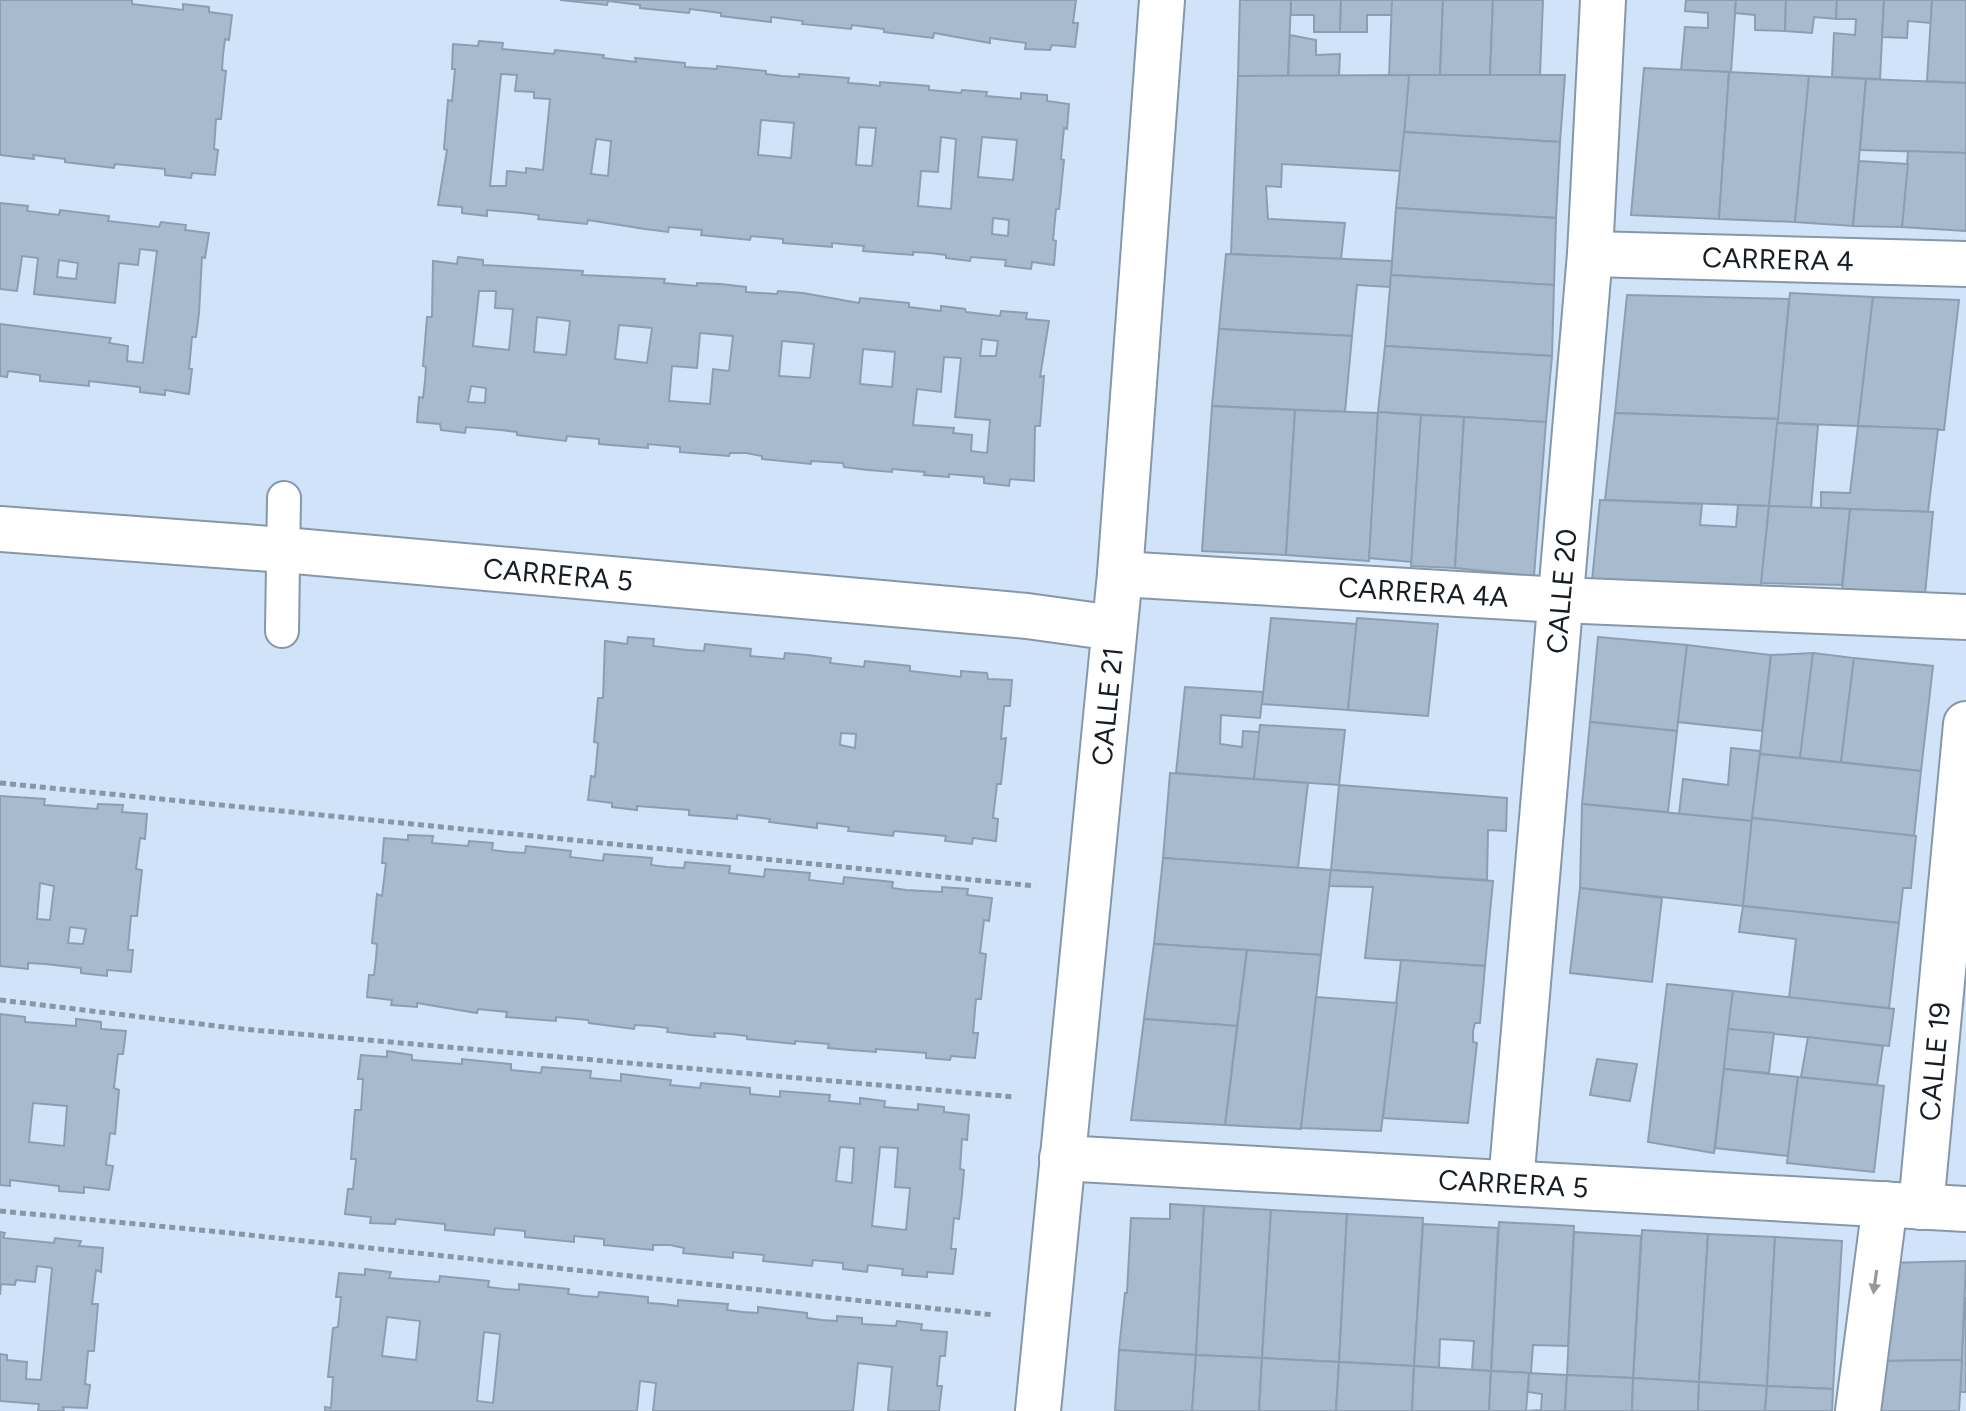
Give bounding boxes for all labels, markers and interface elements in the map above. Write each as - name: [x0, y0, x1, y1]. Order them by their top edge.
- street label: CARRERA 4: [1702, 240, 1854, 278]
- street label: CALLE 20: [1539, 527, 1584, 655]
- street label: CARRERA 5: [482, 551, 635, 598]
- street label: CARRERA 4A: [1337, 570, 1510, 614]
- street label: CALLE 21: [1084, 645, 1130, 767]
- street label: CALLE 19: [1912, 1001, 1957, 1123]
- street label: CARRERA 5: [1437, 1162, 1589, 1205]
- one-way arrow: [1868, 1270, 1881, 1295]

